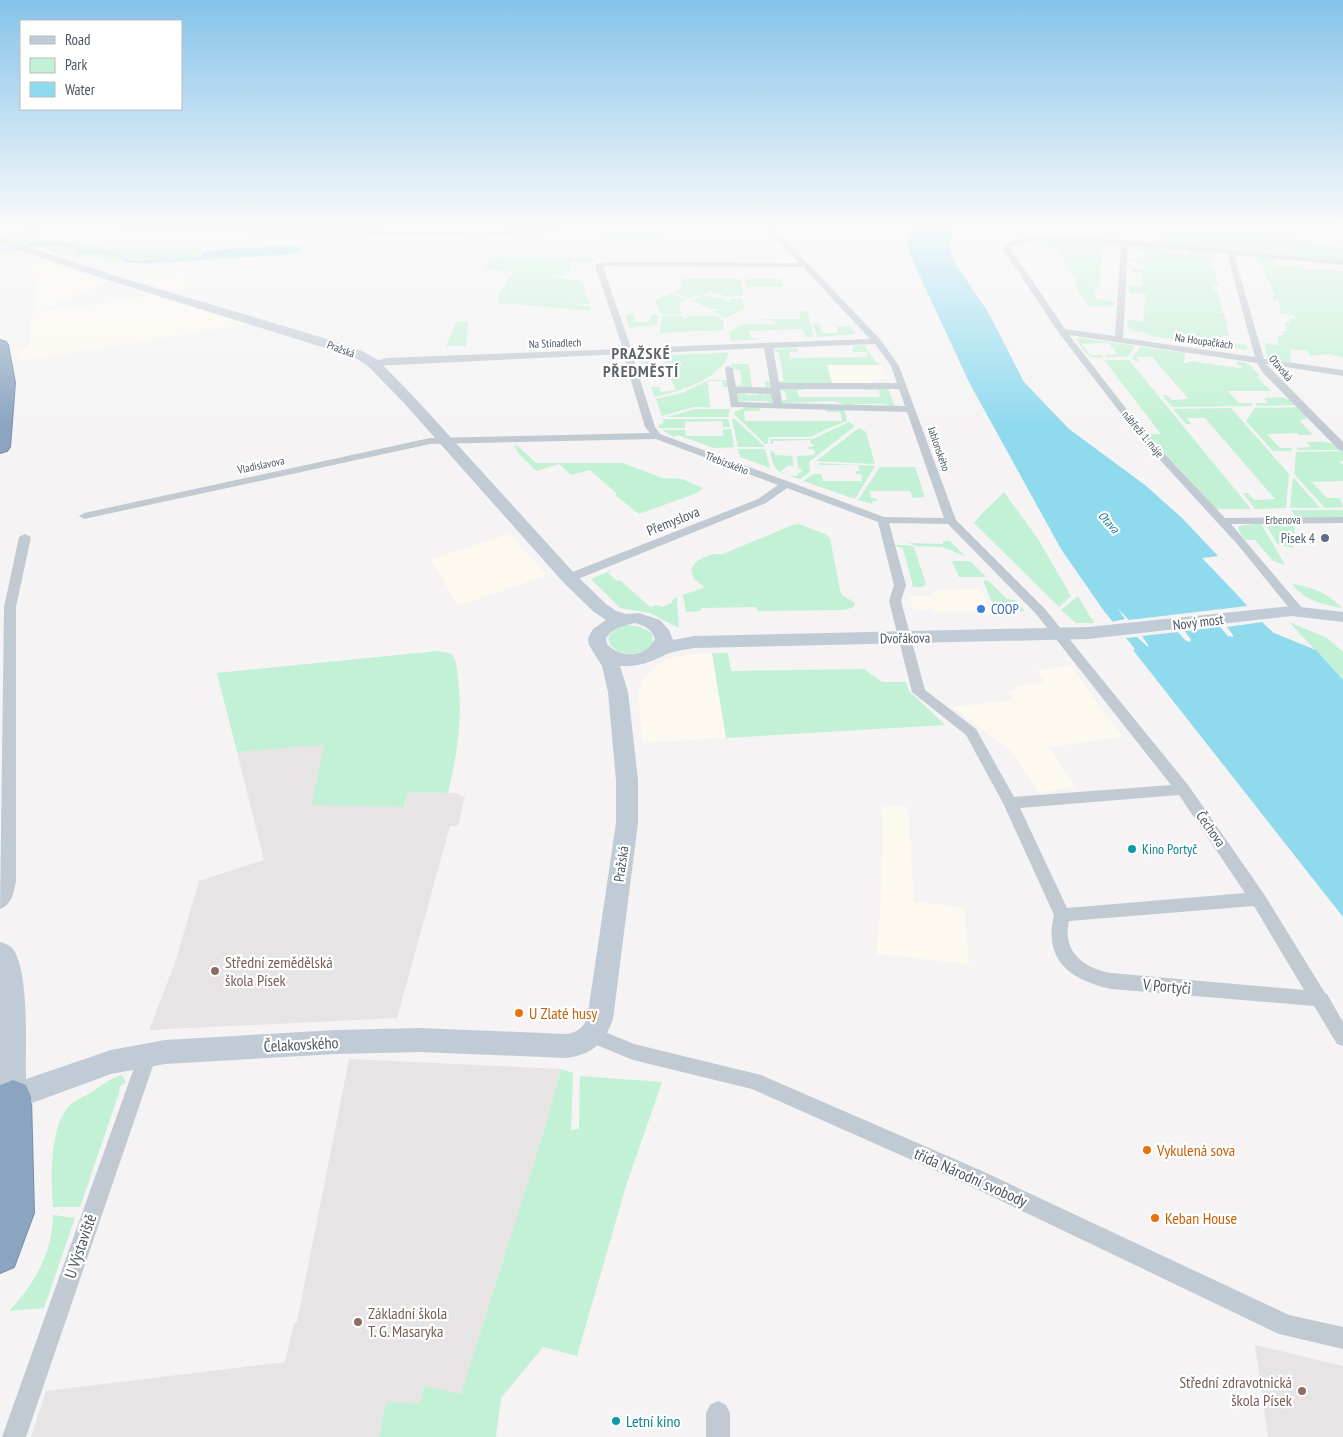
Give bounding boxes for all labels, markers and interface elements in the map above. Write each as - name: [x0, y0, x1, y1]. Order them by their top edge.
- legend: [20, 20, 182, 110]
- text: Road: [65, 30, 91, 49]
- text: Park: [65, 55, 87, 74]
- text: Water: [65, 80, 96, 99]
- street label: Na Houpačkách: [1174, 330, 1234, 352]
- street label: Na Stínadlech: [528, 335, 582, 351]
- street label: Pražská: [325, 337, 357, 361]
- district label: PRAŽSKÉ PŘEDMĚSTÍ: [603, 343, 679, 381]
- street label: Otavská: [1266, 352, 1296, 384]
- street label: nábřeží 1. máje: [1119, 408, 1167, 461]
- street label: Jablonského: [925, 424, 953, 473]
- street label: Třebízského: [703, 448, 751, 478]
- street label: Vladislavova: [235, 453, 286, 477]
- street label: Přemyslova: [644, 502, 702, 540]
- water label: Otava: [1095, 508, 1123, 537]
- street label: Erbenova: [1265, 513, 1301, 527]
- place label: Písek 4: [1281, 529, 1316, 547]
- marker: Písek 4: [1319, 532, 1331, 544]
- place label: COOP: [991, 600, 1019, 618]
- marker: COOP: [975, 603, 987, 615]
- street label: Nový most: [1172, 610, 1224, 634]
- street label: Dvořákova: [880, 629, 930, 647]
- street label: Čechova: [1192, 808, 1230, 850]
- place label: Kino Portyč: [1142, 840, 1197, 858]
- marker: Kino Portyč: [1126, 843, 1138, 855]
- street label: Pražská: [610, 845, 632, 883]
- place label: Střední zemědělská škola Písek: [225, 952, 333, 990]
- marker: Střední zemědělská škola Písek: [209, 965, 221, 977]
- street label: V Portyči: [1141, 974, 1192, 998]
- place label: U Zlaté husy: [529, 1003, 597, 1023]
- marker: U Zlaté husy: [513, 1007, 525, 1019]
- street label: Čelakovského: [263, 1032, 339, 1056]
- place label: Vykulená sova: [1156, 1140, 1235, 1160]
- street label: třída Národní svobody: [911, 1143, 1031, 1211]
- marker: Vykulená sova: [1141, 1144, 1153, 1156]
- place label: Keban House: [1165, 1208, 1237, 1228]
- street label: U Výstaviště: [60, 1211, 100, 1281]
- marker: Keban House: [1149, 1212, 1161, 1224]
- place label: Základní škola T. G. Masaryka: [368, 1303, 447, 1341]
- marker: Základní škola T. G. Masaryka: [352, 1316, 364, 1328]
- place label: Střední zdravotnická škola Písek: [1179, 1372, 1293, 1410]
- marker: Střední zdravotnická škola Písek: [1296, 1385, 1308, 1397]
- place label: Letní kino: [626, 1411, 681, 1431]
- marker: Letní kino: [610, 1415, 622, 1427]

